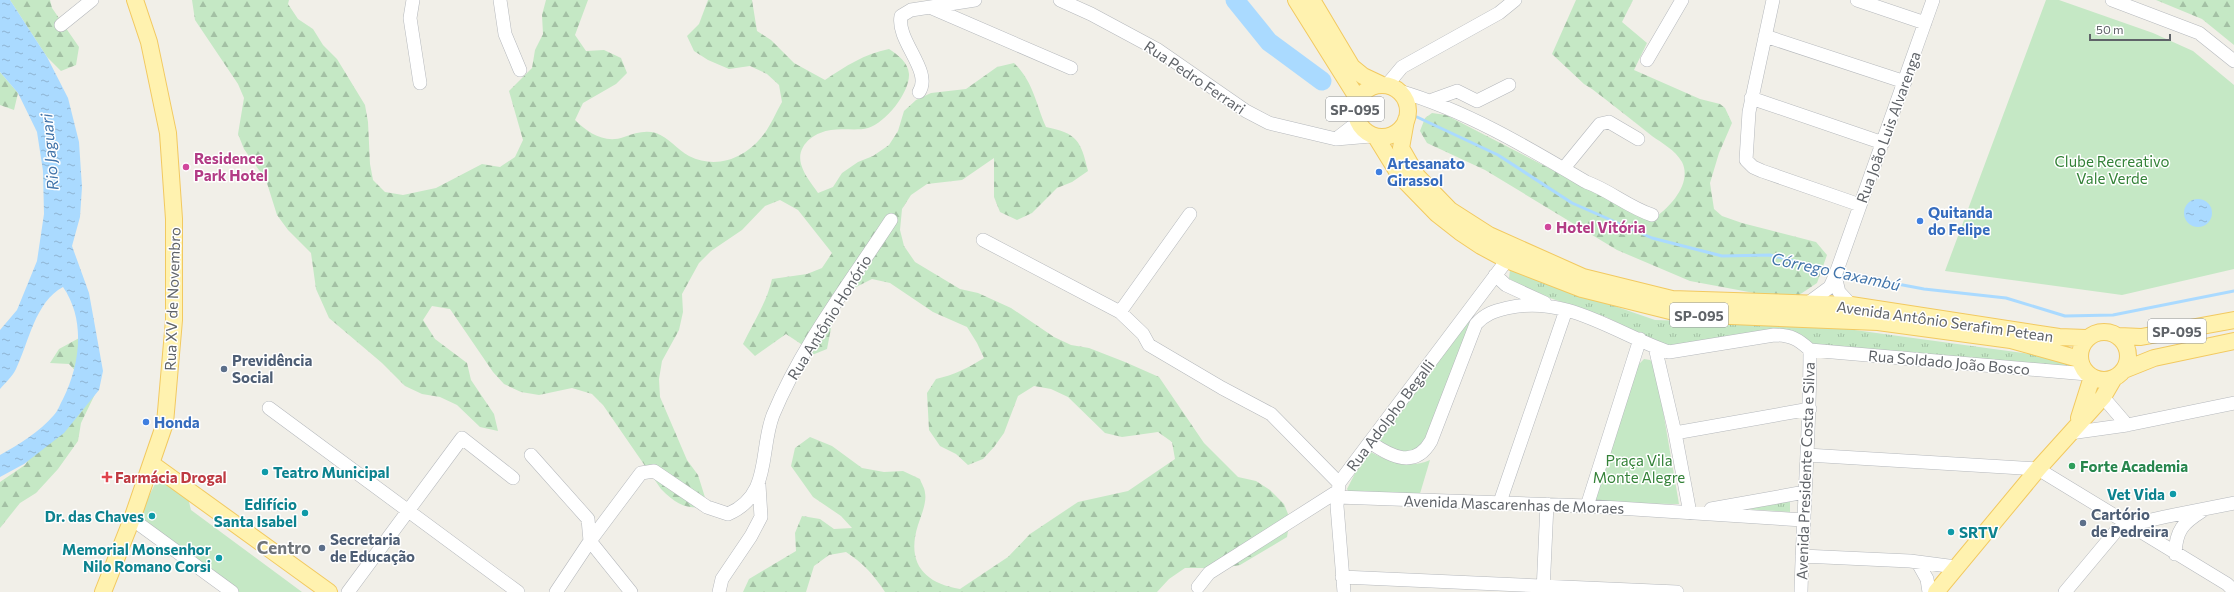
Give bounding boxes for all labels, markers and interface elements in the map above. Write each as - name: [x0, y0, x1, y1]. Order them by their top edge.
- scale bar: [2090, 16, 2170, 42]
- text: 50 m: [2096, 22, 2124, 36]
- street label: Rua Pedro Ferrari: [1141, 37, 1249, 117]
- street label: Rua João Luis Alvarenga: [1852, 49, 1924, 205]
- road number: SP-095: [1326, 97, 1384, 121]
- water label: Rio Jaguari: [36, 112, 62, 191]
- place label: Residence Park Hotel: [194, 149, 268, 184]
- park label: Clube Recreativo Vale Verde: [2055, 152, 2169, 187]
- place label: Artesanato Girassol: [1387, 154, 1465, 189]
- marker: Residence Park Hotel: [181, 162, 191, 172]
- marker: Artesanato Girassol: [1374, 167, 1384, 177]
- place label: Quitanda do Felipe: [1928, 203, 1993, 238]
- marker: Quitanda do Felipe: [1915, 216, 1925, 226]
- place label: Hotel Vitória: [1556, 218, 1646, 236]
- marker: Hotel Vitória: [1543, 222, 1553, 232]
- street label: Rua XV de Novembro: [160, 227, 184, 371]
- water label: Córrego Caxambú: [1770, 248, 1902, 294]
- street label: Rua Antônio Honório: [783, 251, 875, 383]
- street label: Avenida Antônio Serafim Petean: [1835, 297, 2055, 345]
- road number: SP-095: [1670, 303, 1728, 327]
- road number: SP-095: [2148, 319, 2206, 343]
- street label: Rua Soldado João Bosco: [1867, 346, 2031, 378]
- place label: Previdência Social: [232, 351, 312, 386]
- street label: Rua Adolpho Begalli: [1342, 356, 1438, 474]
- street label: Avenida Presidente Costa e Silva: [1792, 362, 1818, 580]
- marker: Previdência Social: [219, 364, 229, 374]
- place label: Honda: [154, 413, 200, 431]
- marker: Honda: [141, 417, 151, 427]
- park label: Praça Vila Monte Alegre: [1593, 451, 1685, 486]
- place label: Forte Academia: [2080, 457, 2188, 475]
- marker: Forte Academia: [2067, 461, 2077, 471]
- place label: Teatro Municipal: [273, 463, 390, 481]
- marker: Teatro Municipal: [260, 467, 270, 477]
- place label: Farmácia Drogal: [115, 468, 227, 486]
- marker: Farmácia Drogal: [102, 472, 112, 482]
- place label: Vet Vida: [2107, 485, 2165, 503]
- marker: Vet Vida: [2168, 489, 2178, 499]
- street label: Avenida Mascarenhas de Moraes: [1403, 491, 1625, 517]
- place label: Edifício Santa Isabel: [214, 495, 297, 530]
- place label: Cartório de Pedreira: [2091, 505, 2169, 540]
- place label: Dr. das Chaves: [45, 507, 144, 525]
- marker: Edifício Santa Isabel: [300, 508, 310, 518]
- marker: Dr. das Chaves: [147, 511, 157, 521]
- marker: Cartório de Pedreira: [2078, 518, 2088, 528]
- place label: SRTV: [1959, 523, 1999, 541]
- marker: SRTV: [1946, 527, 1956, 537]
- place label: Secretaria de Educação: [330, 530, 415, 565]
- district label: Centro: [257, 537, 311, 558]
- place label: Memorial Monsenhor Nilo Romano Corsi: [62, 540, 211, 575]
- marker: Secretaria de Educação: [317, 543, 327, 553]
- marker: Memorial Monsenhor Nilo Romano Corsi: [214, 553, 224, 563]

